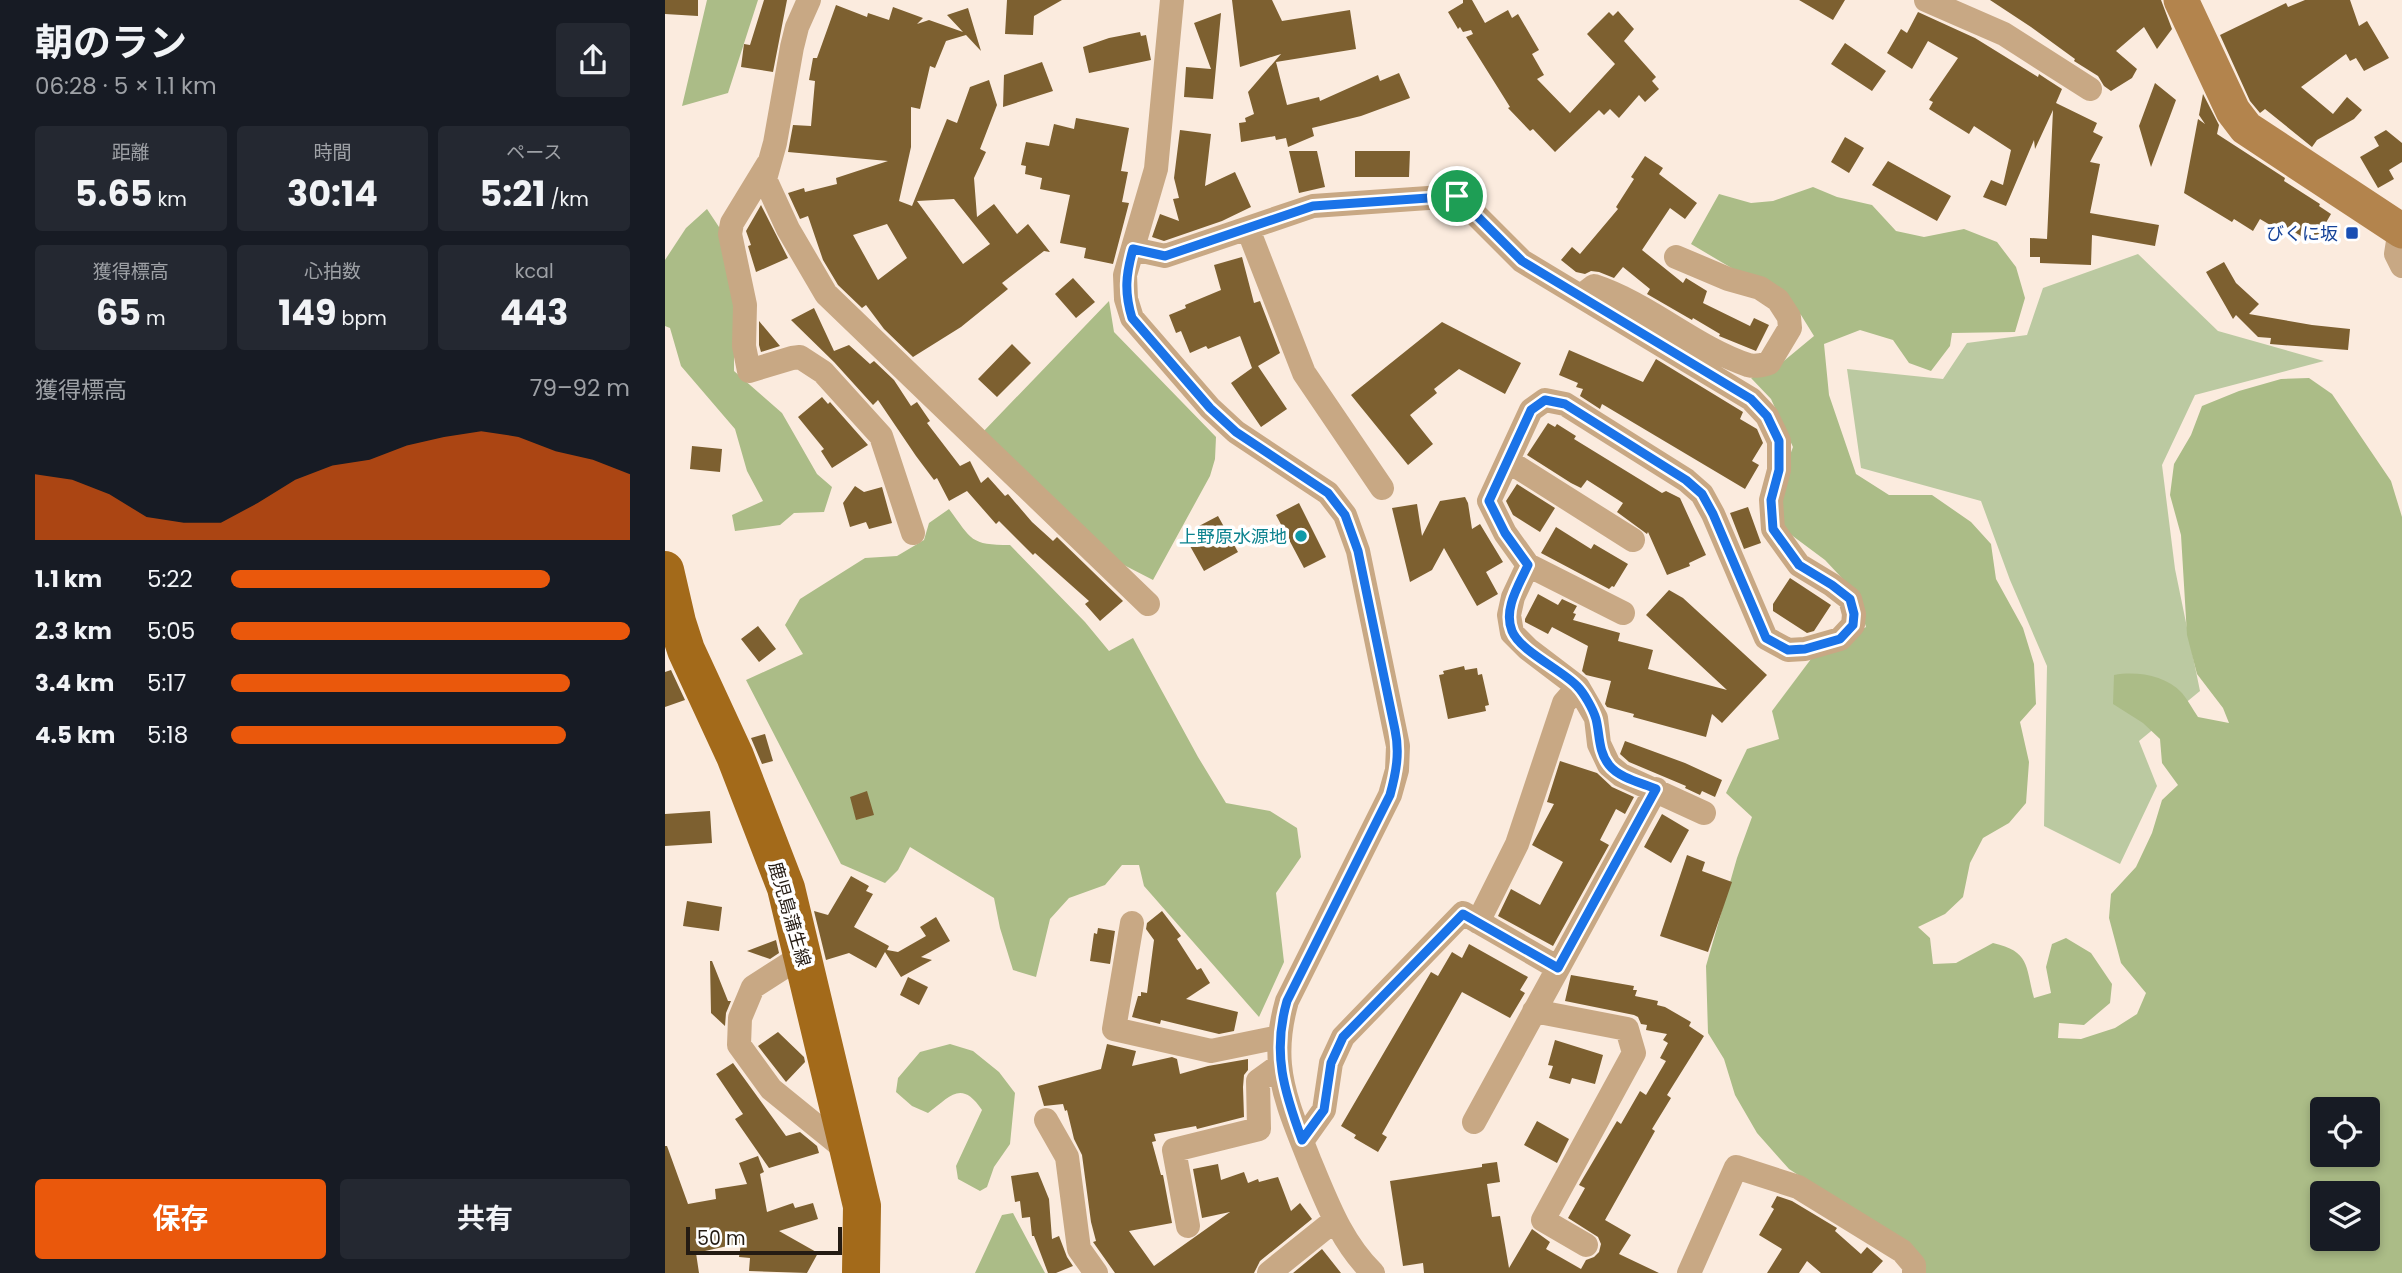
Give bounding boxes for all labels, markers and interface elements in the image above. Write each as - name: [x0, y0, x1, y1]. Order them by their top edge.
- text: 朝のラン: [35, 16, 187, 69]
- button: share: [556, 23, 630, 97]
- text: 06:28 · 5 × 1.1 km: [35, 70, 217, 102]
- text: 距離: [112, 139, 150, 166]
- text: 時間: [313, 139, 352, 166]
- text: ペース: [506, 139, 562, 166]
- pin: [1427, 166, 1487, 226]
- text: 5.65: [75, 169, 152, 218]
- text: 30:14: [287, 169, 378, 218]
- text: 5:21: [480, 169, 545, 218]
- icon: arrive: [1438, 177, 1476, 215]
- text: km: [152, 186, 187, 213]
- text: /km: [545, 186, 589, 213]
- place label: びくに坂: [2266, 221, 2338, 246]
- marker: びくに坂: [2344, 225, 2360, 241]
- text: 獲得標高: [93, 258, 169, 285]
- text: 心拍数: [304, 258, 361, 285]
- text: kcal: [515, 258, 554, 285]
- text: 65: [96, 288, 141, 337]
- text: 149: [278, 288, 337, 337]
- text: 443: [500, 288, 568, 337]
- text: m: [141, 305, 166, 332]
- text: bpm: [337, 305, 387, 332]
- text: 79–92 m: [530, 372, 630, 404]
- text: 獲得標高: [35, 374, 127, 406]
- place label: 上野原水源地: [1179, 524, 1287, 549]
- marker: 上野原水源地: [1293, 528, 1309, 544]
- text: 1.1 km: [35, 563, 102, 595]
- text: 5:22: [147, 563, 193, 595]
- text: 2.3 km: [35, 615, 112, 647]
- text: 5:05: [147, 615, 195, 647]
- text: 3.4 km: [35, 667, 114, 699]
- text: 5:17: [147, 667, 186, 699]
- text: 4.5 km: [35, 719, 115, 751]
- text: 5:18: [147, 719, 188, 751]
- street label: 鹿児島蒲生線: [763, 859, 817, 969]
- map controls: [2310, 1097, 2380, 1251]
- button: locate: [2310, 1097, 2380, 1167]
- button: 保存: [35, 1179, 326, 1259]
- button: 共有: [340, 1179, 630, 1259]
- button: layers: [2310, 1181, 2380, 1251]
- scale bar: [686, 1224, 842, 1256]
- text: 50 m: [697, 1225, 746, 1252]

